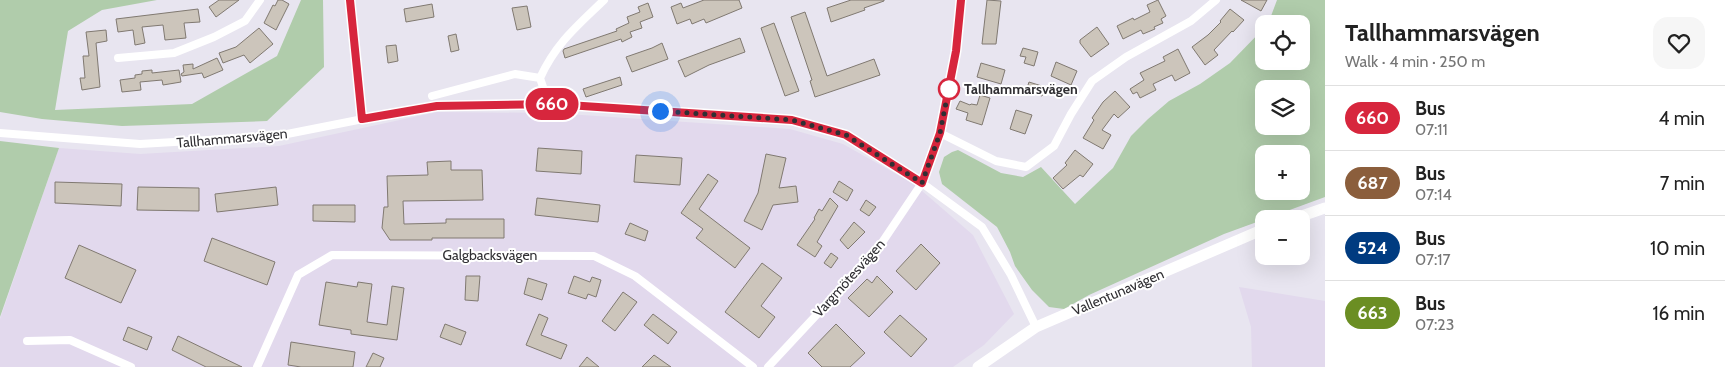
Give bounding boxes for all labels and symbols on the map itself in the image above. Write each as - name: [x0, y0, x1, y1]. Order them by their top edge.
- marker: Tallhammarsvägen: [938, 78, 960, 100]
- place label: Tallhammarsvägen: [964, 80, 1078, 98]
- line badge: 660: [523, 88, 581, 120]
- your location: [648, 99, 673, 124]
- street label: Tallhammarsvägen: [176, 124, 288, 152]
- street label: Vargmötesvägen: [809, 235, 889, 321]
- street label: Galgbacksvägen: [443, 246, 538, 264]
- street label: Vallentunavägen: [1069, 265, 1167, 319]

